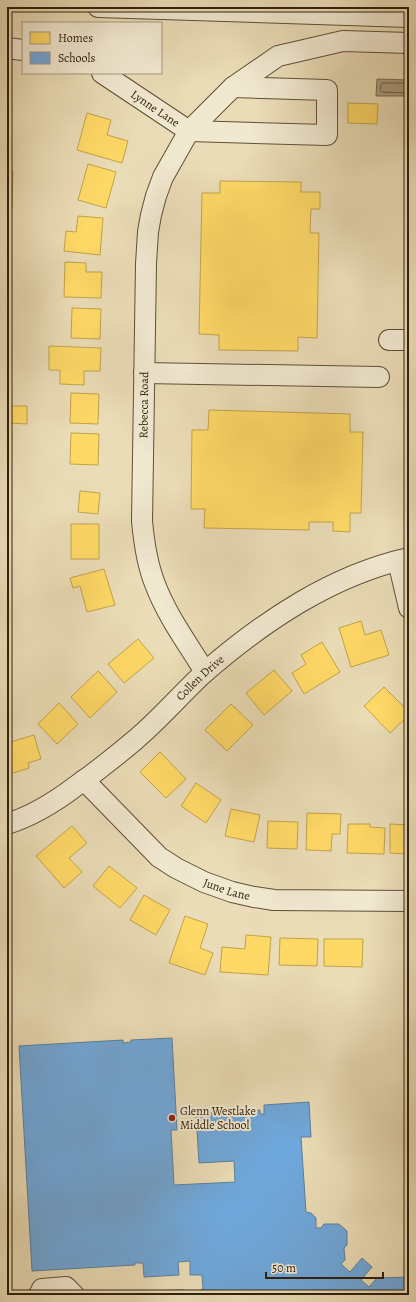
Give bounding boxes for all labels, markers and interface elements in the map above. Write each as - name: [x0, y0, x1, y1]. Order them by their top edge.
- legend: [22, 22, 162, 74]
- text: Homes: [58, 30, 93, 46]
- text: Schools: [58, 50, 95, 66]
- street label: Lynne Lane: [128, 86, 183, 131]
- street label: Rebecca Road: [135, 371, 152, 438]
- street label: Collen Drive: [172, 651, 227, 704]
- street label: June Lane: [201, 874, 252, 904]
- place label: Glenn Westlake Middle School: [180, 1103, 256, 1133]
- marker: Glenn Westlake Middle School: [167, 1113, 177, 1123]
- scale bar: [266, 1254, 383, 1280]
- text: 50 m: [272, 1260, 296, 1276]

